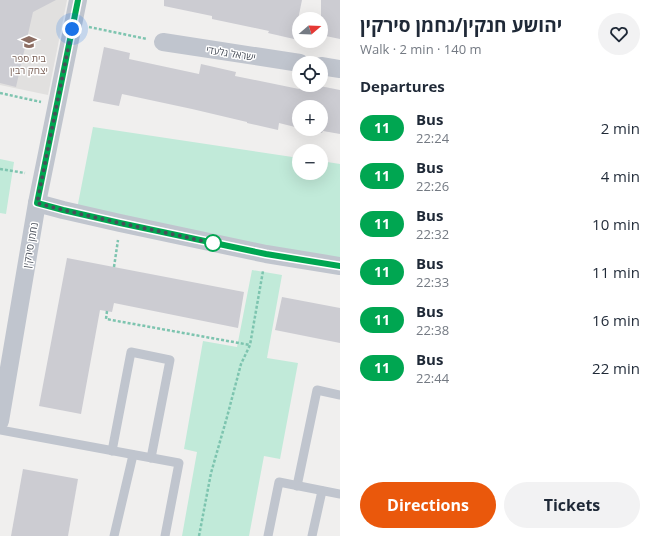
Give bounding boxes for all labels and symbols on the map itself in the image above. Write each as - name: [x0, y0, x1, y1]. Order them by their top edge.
- north arrow: [292, 12, 328, 48]
- your location: [62, 19, 82, 39]
- school or university icon: בית ספר יצחק רבין: [20, 33, 38, 51]
- street label: ישראל גלעדי: [205, 42, 257, 64]
- place label: בית ספר יצחק רבין: [10, 51, 48, 77]
- street label: נחמן סירקין: [19, 221, 41, 269]
- unlabelled marker: [204, 234, 222, 252]

